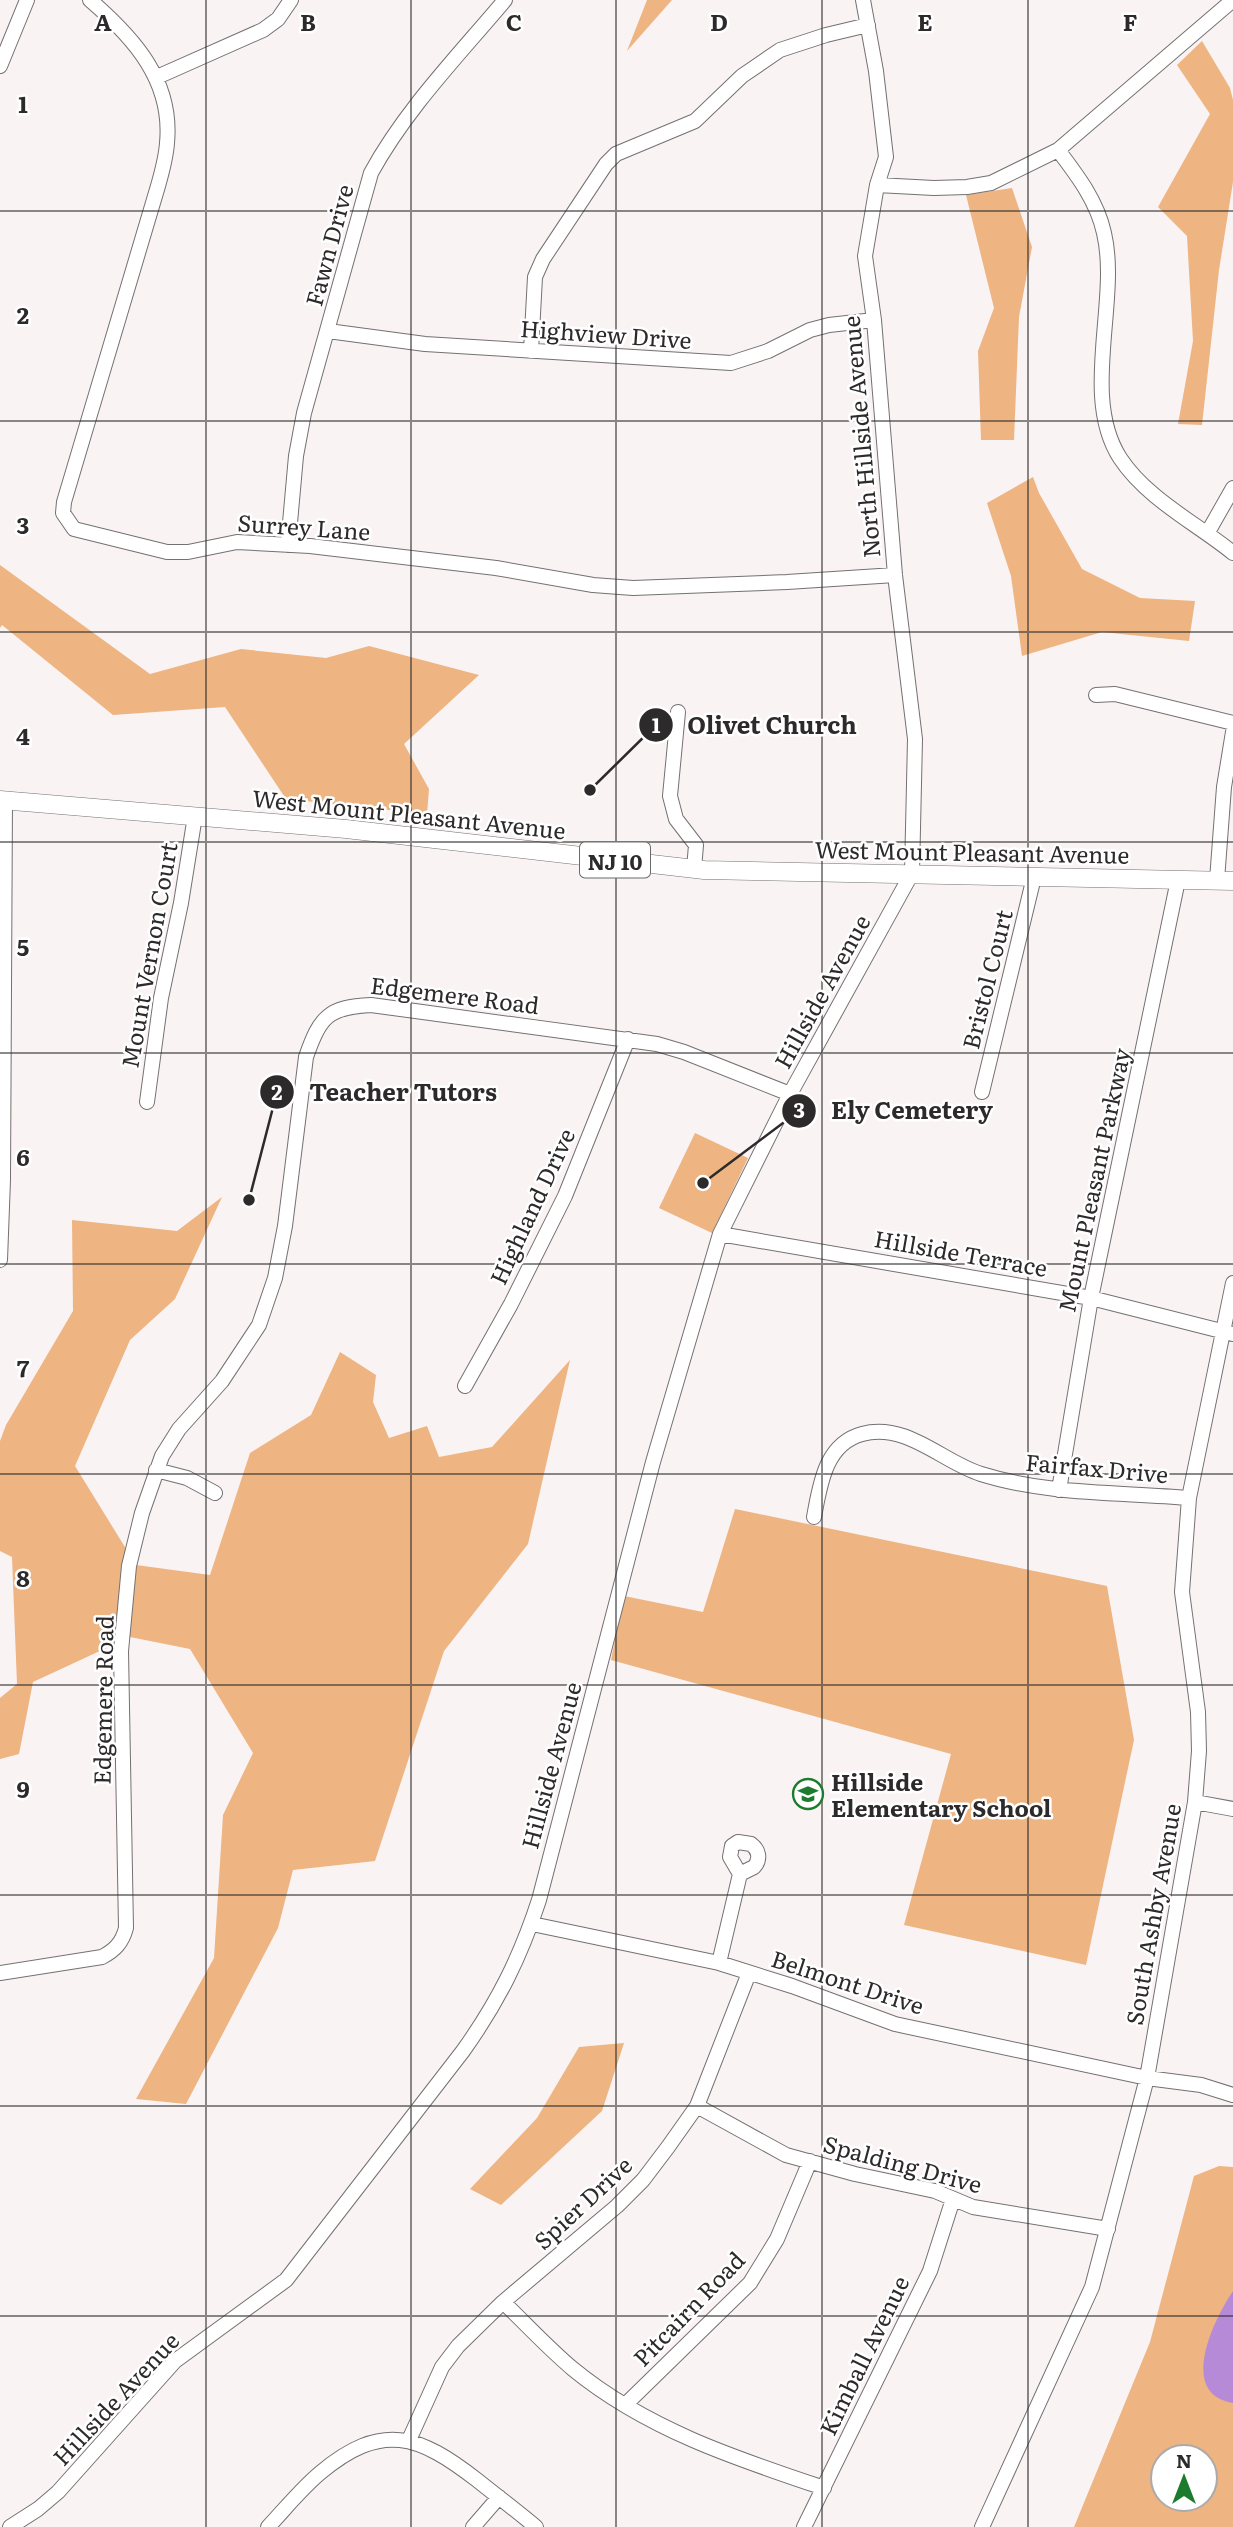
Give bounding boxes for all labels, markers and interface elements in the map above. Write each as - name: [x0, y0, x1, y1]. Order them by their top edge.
- text: A: [94, 4, 112, 38]
- text: B: [300, 4, 316, 38]
- text: C: [506, 4, 522, 38]
- text: D: [710, 4, 728, 38]
- text: E: [917, 4, 933, 38]
- text: F: [1123, 4, 1138, 38]
- text: 1: [18, 86, 28, 120]
- street label: Fawn Drive: [295, 180, 361, 310]
- text: 2: [17, 297, 29, 331]
- street label: Highview Drive: [519, 310, 693, 356]
- street label: North Hillside Avenue: [832, 314, 888, 559]
- street label: Surrey Lane: [237, 504, 372, 548]
- text: 3: [17, 507, 29, 541]
- callout: Olivet Church: [639, 703, 871, 748]
- text: Olivet Church: [687, 706, 857, 741]
- text: 1: [652, 708, 661, 739]
- text: 4: [16, 718, 30, 752]
- street label: West Mount Pleasant Avenue: [251, 780, 567, 846]
- street label: West Mount Pleasant Avenue: [814, 831, 1130, 871]
- street label: Mount Vernon Court: [111, 839, 185, 1071]
- road number: NJ 10: [580, 842, 650, 878]
- street label: Bristol Court: [952, 905, 1020, 1052]
- street label: Hillside Avenue: [765, 908, 877, 1074]
- text: 5: [17, 929, 29, 963]
- street label: Edgemere Road: [369, 967, 541, 1021]
- street label: Mount Pleasant Parkway: [1048, 1044, 1138, 1315]
- callout: Teacher Tutors: [260, 1070, 510, 1115]
- text: Teacher Tutors: [309, 1073, 497, 1108]
- text: 2: [271, 1075, 283, 1106]
- callout: Ely Cemetery: [782, 1088, 1007, 1133]
- text: Ely Cemetery: [831, 1091, 993, 1126]
- text: 3: [793, 1093, 805, 1124]
- street label: Highland Drive: [480, 1122, 582, 1290]
- text: 6: [16, 1139, 30, 1173]
- street label: Hillside Terrace: [872, 1220, 1050, 1284]
- text: 7: [17, 1350, 30, 1384]
- street label: Fairfax Drive: [1024, 1444, 1170, 1490]
- text: 8: [16, 1560, 30, 1594]
- street label: Edgemere Road: [84, 1615, 120, 1785]
- street label: Hillside Avenue: [511, 1678, 589, 1852]
- place label: Hillside Elementary School: [831, 1764, 1051, 1824]
- text: 9: [16, 1771, 30, 1805]
- school or university icon: Hillside Elementary School: [791, 1777, 825, 1811]
- street label: South Ashby Avenue: [1116, 1801, 1188, 2027]
- street label: Belmont Drive: [767, 1940, 929, 2022]
- street label: Spalding Drive: [820, 2126, 986, 2200]
- street label: Spier Drive: [525, 2148, 639, 2256]
- street label: Pitcairn Road: [624, 2243, 752, 2373]
- street label: Kimball Avenue: [810, 2269, 916, 2441]
- street label: Hillside Avenue: [44, 2324, 186, 2472]
- north arrow: [1149, 2443, 1219, 2513]
- text: N: [1176, 2446, 1192, 2474]

